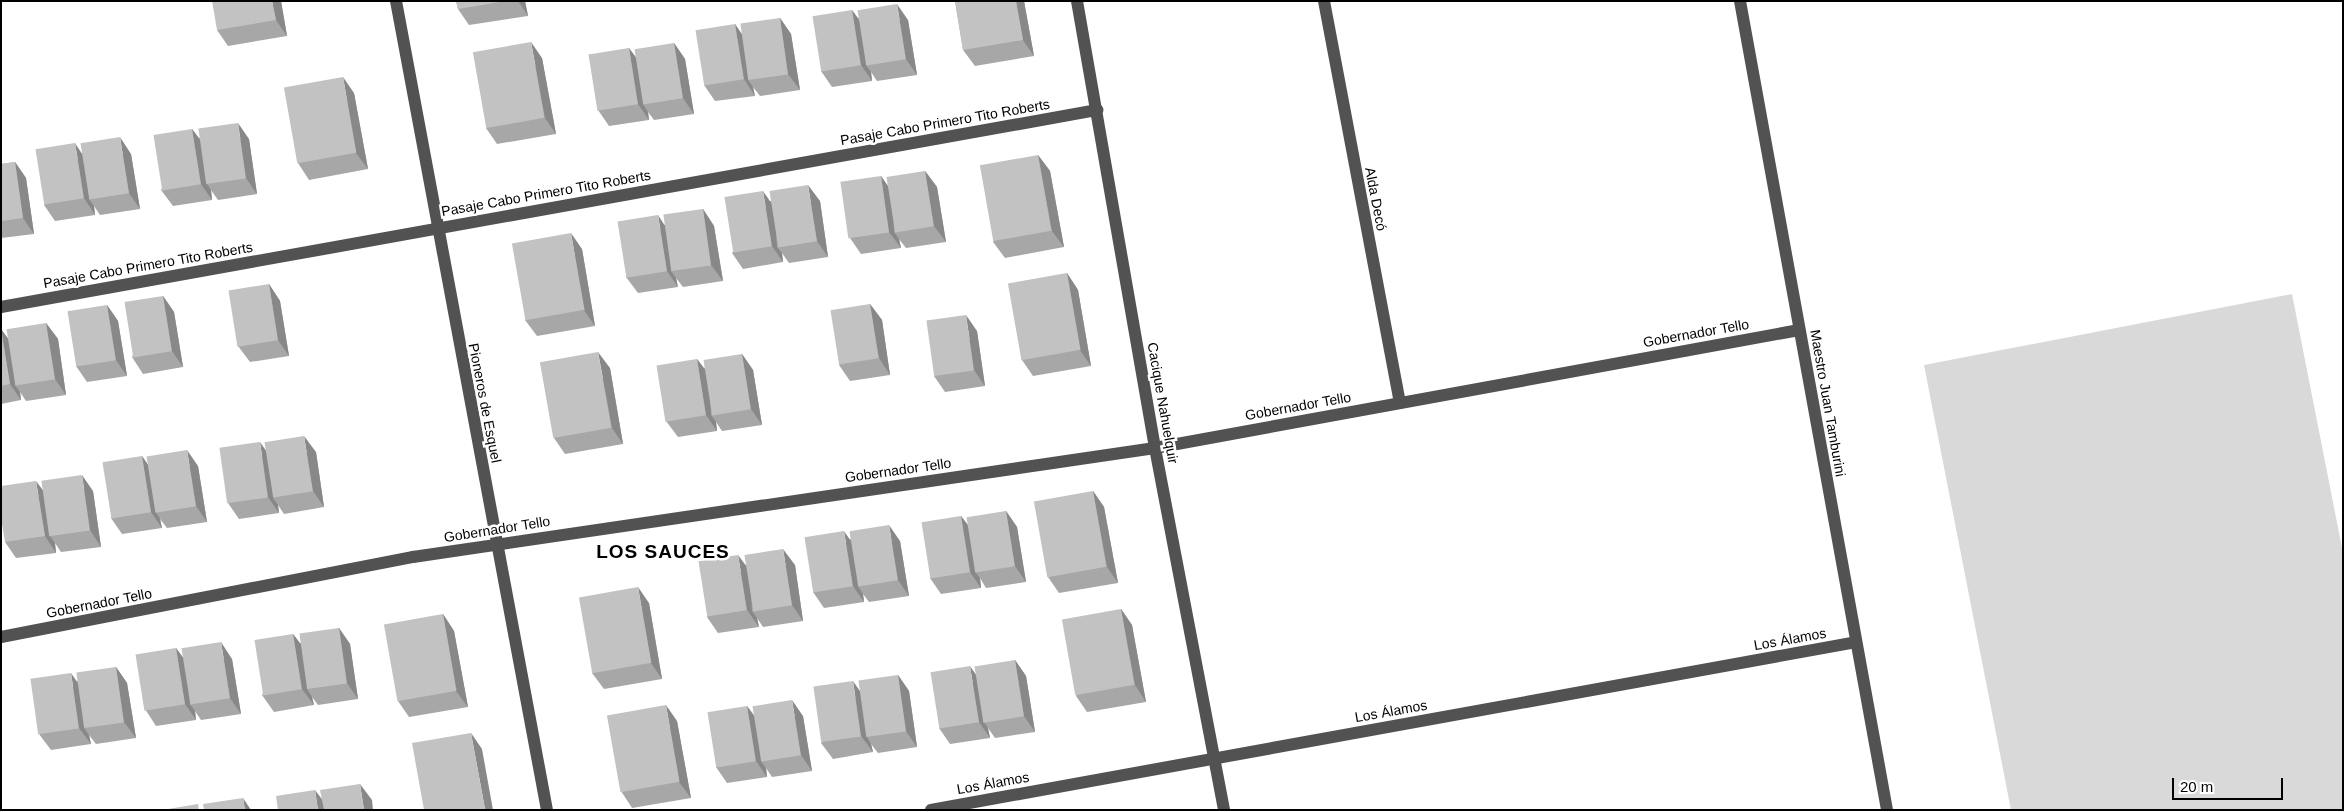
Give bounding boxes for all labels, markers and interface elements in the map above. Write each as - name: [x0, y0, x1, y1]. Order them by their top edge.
- street label: Pasaje Cabo Primero Tito Roberts: [839, 95, 1051, 149]
- street label: Pasaje Cabo Primero Tito Roberts: [440, 166, 652, 220]
- street label: Alda Decó: [1362, 166, 1390, 232]
- street label: Pasaje Cabo Primero Tito Roberts: [42, 238, 254, 292]
- street label: Gobernador Tello: [1642, 315, 1750, 351]
- street label: Maestro Juan Tamburini: [1807, 328, 1849, 478]
- street label: Cacique Nahuelquir: [1144, 341, 1182, 465]
- street label: Pioneros de Esquel: [465, 342, 505, 464]
- street label: Gobernador Tello: [1244, 388, 1352, 424]
- street label: Gobernador Tello: [844, 454, 952, 486]
- street label: Gobernador Tello: [443, 512, 551, 546]
- district label: LOS SAUCES: [595, 541, 731, 563]
- street label: Gobernador Tello: [45, 585, 153, 621]
- street label: Los Álamos: [1753, 624, 1827, 654]
- street label: Los Álamos: [1354, 696, 1428, 726]
- street label: Los Álamos: [956, 768, 1030, 798]
- scale bar: [2174, 768, 2285, 800]
- text: 20 m: [2180, 778, 2213, 795]

